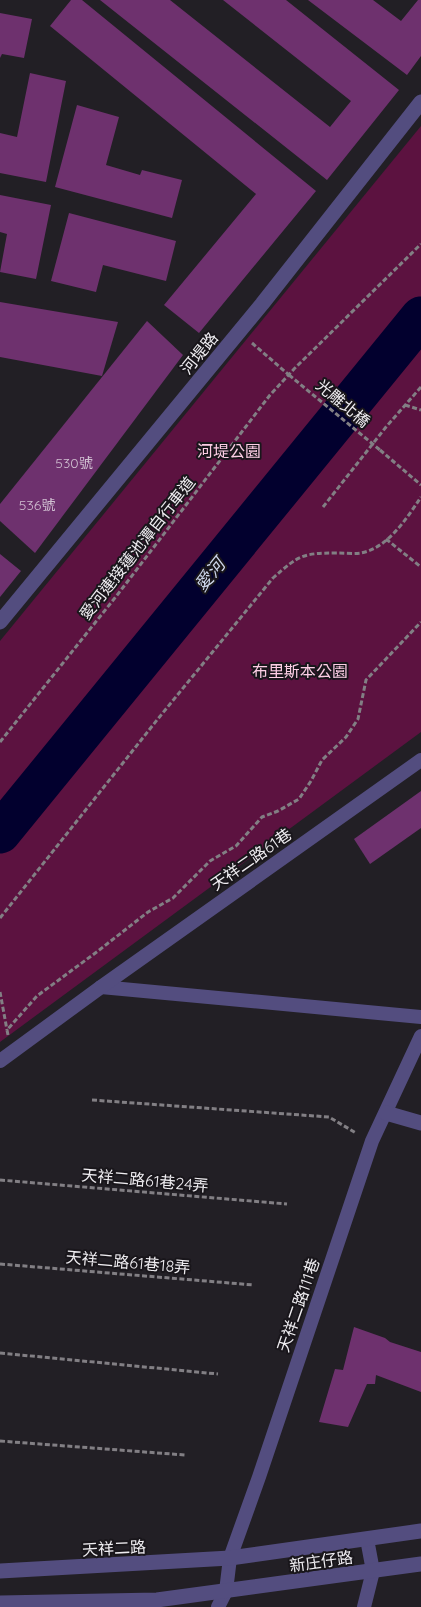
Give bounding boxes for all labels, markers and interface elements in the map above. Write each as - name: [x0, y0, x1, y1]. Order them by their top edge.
- street label: 河堤路: [176, 328, 222, 378]
- street label: 光雕北橋: [312, 375, 374, 431]
- park label: 河堤公園: [197, 441, 261, 461]
- house number: 530號: [55, 454, 93, 472]
- street label: 愛河連接蓮池潭自行車道: [75, 472, 199, 624]
- house number: 536號: [19, 496, 55, 514]
- water label: 愛河: [189, 551, 232, 596]
- park label: 布里斯本公園: [252, 661, 348, 681]
- street label: 天祥二路61巷: [207, 824, 295, 894]
- street label: 天祥二路61巷24弄: [81, 1164, 209, 1196]
- street label: 天祥二路61巷18弄: [65, 1247, 191, 1277]
- street label: 天祥二路111巷: [273, 1256, 323, 1354]
- street label: 天祥二路: [82, 1536, 146, 1560]
- street label: 新庄仔路: [288, 1547, 354, 1575]

